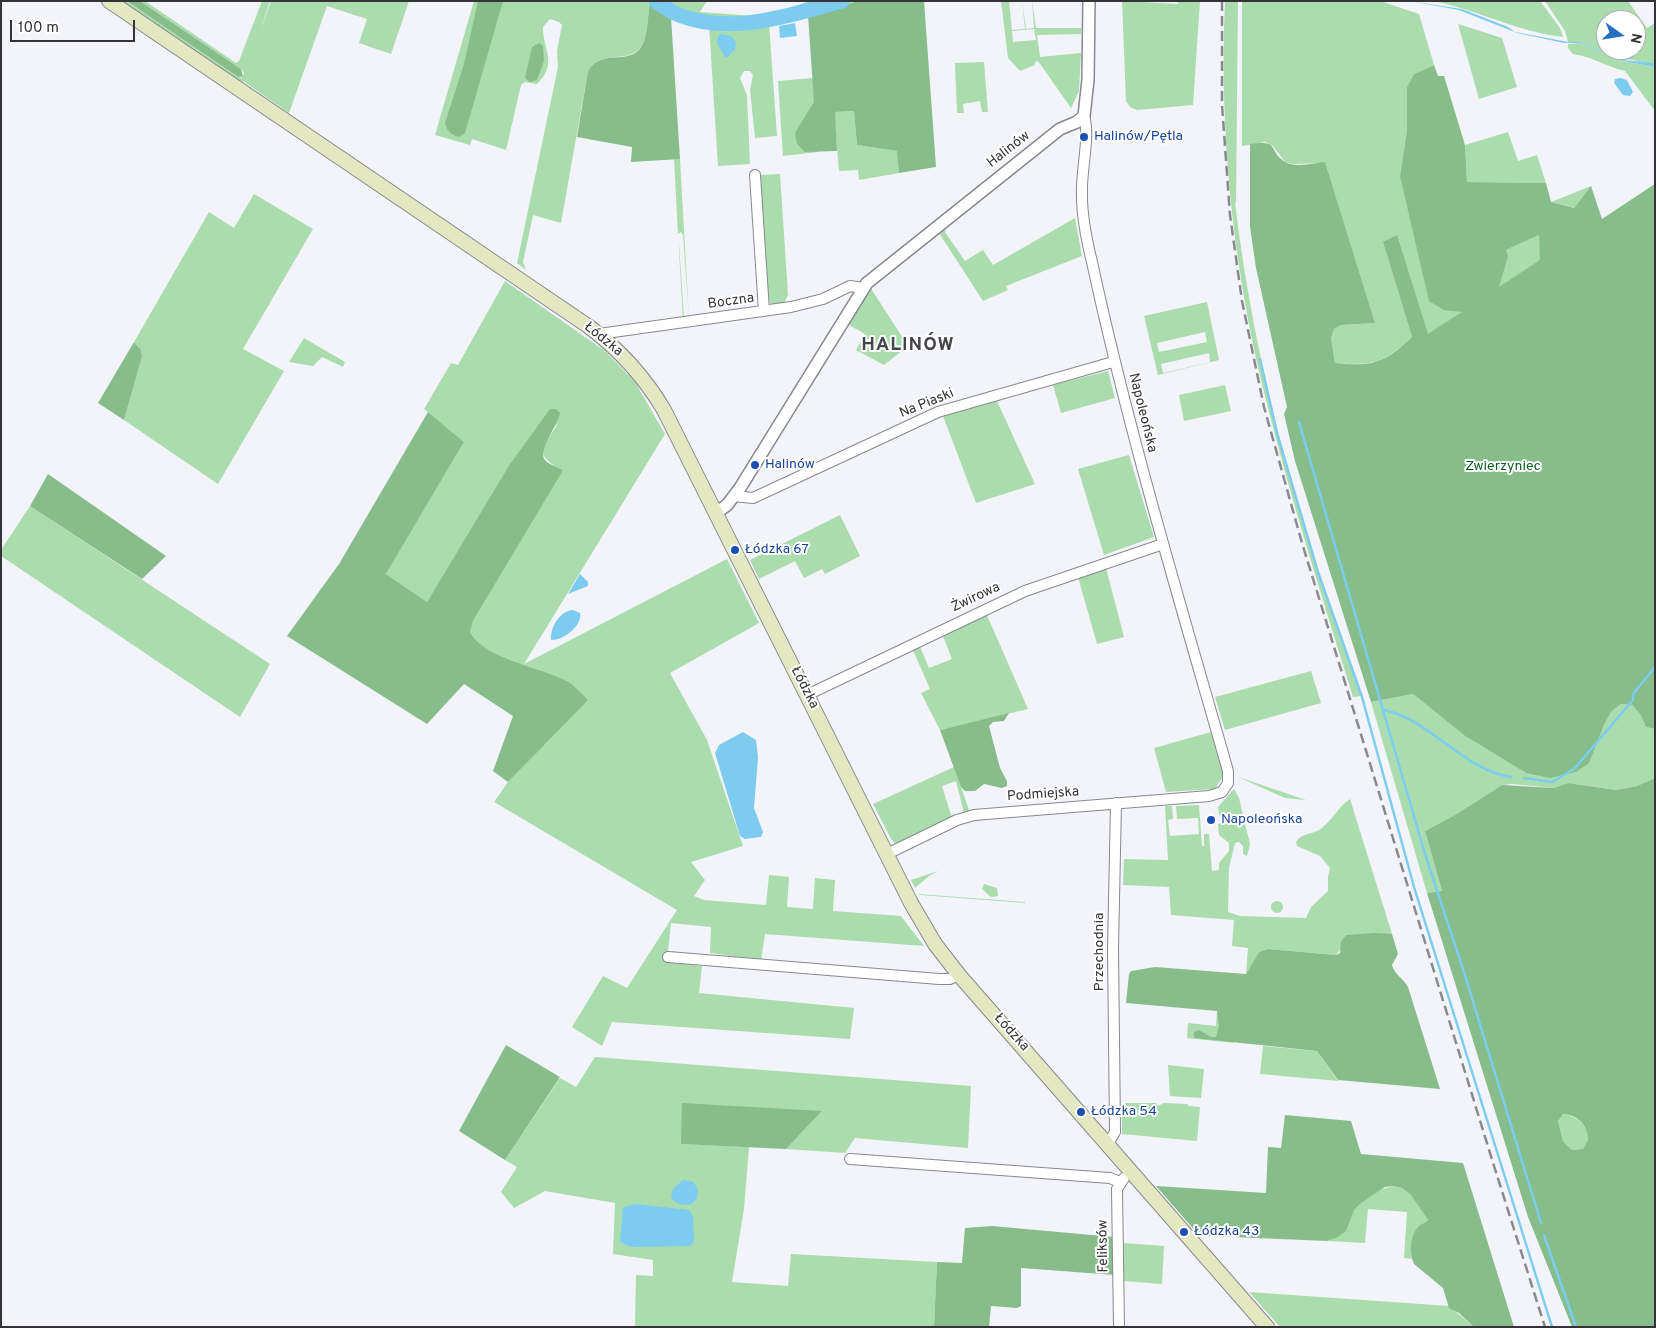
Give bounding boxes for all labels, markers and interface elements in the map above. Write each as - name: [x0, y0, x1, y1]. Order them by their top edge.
- scale bar: [12, 10, 138, 42]
- north arrow: [1596, 10, 1646, 60]
- text: 100 m: [18, 19, 59, 38]
- text: N: [1626, 31, 1645, 45]
- street label: Halinów: [984, 128, 1034, 172]
- place label: Halinów/Pętla: [1094, 129, 1183, 145]
- marker: Halinów/Pętla: [1078, 131, 1090, 143]
- street label: Boczna: [707, 290, 755, 314]
- street label: Łódzka: [580, 319, 626, 361]
- district label: HALINÓW: [860, 335, 956, 357]
- street label: Napoleońska: [1124, 372, 1160, 454]
- street label: Na Piaski: [897, 385, 957, 423]
- place label: Halinów: [765, 457, 815, 473]
- marker: Halinów: [749, 459, 761, 471]
- park label: Zwierzyniec: [1465, 459, 1541, 475]
- place label: Łódzka 67: [745, 542, 809, 558]
- marker: Łódzka 67: [729, 544, 741, 556]
- street label: Żwirowa: [949, 579, 1003, 617]
- street label: Łódzka: [786, 664, 822, 712]
- street label: Podmiejska: [1006, 784, 1080, 806]
- place label: Napoleońska: [1221, 812, 1302, 828]
- marker: Napoleońska: [1205, 814, 1217, 826]
- street label: Przechodnia: [1092, 913, 1108, 991]
- street label: Łódzka: [990, 1011, 1032, 1055]
- place label: Łódzka 54: [1091, 1104, 1157, 1120]
- marker: Łódzka 54: [1075, 1106, 1087, 1118]
- street label: Feliksów: [1095, 1219, 1113, 1273]
- place label: Łódzka 43: [1194, 1224, 1259, 1240]
- marker: Łódzka 43: [1178, 1226, 1190, 1238]

